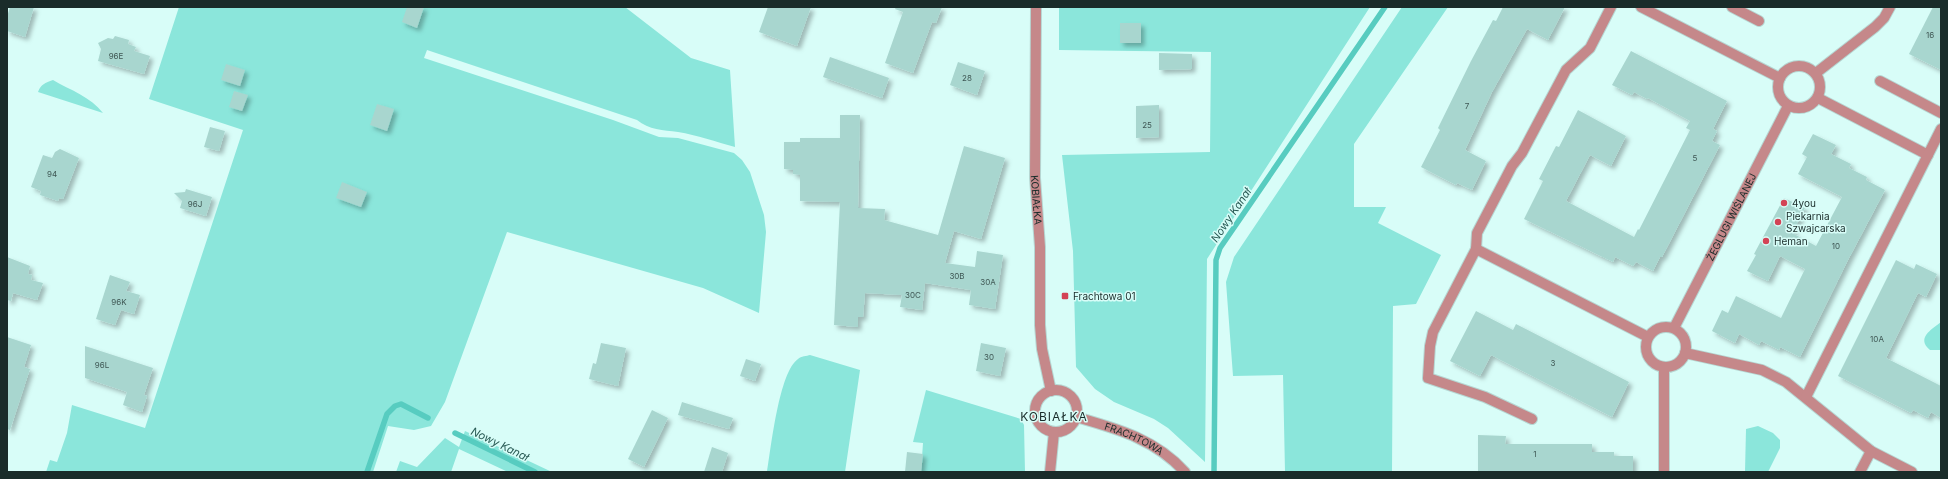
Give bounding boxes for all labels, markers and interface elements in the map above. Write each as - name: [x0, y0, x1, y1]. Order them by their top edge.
- house number: 16: [1926, 30, 1934, 40]
- house number: 96E: [109, 51, 124, 61]
- house number: 28: [962, 73, 972, 83]
- house number: 7: [1465, 101, 1470, 111]
- house number: 25: [1142, 120, 1152, 130]
- house number: 5: [1693, 153, 1698, 163]
- house number: 94: [47, 169, 57, 179]
- street label: ŻEGLUGI WIŚLANEJ: [1703, 171, 1759, 263]
- street label: KOBIAŁKA: [1029, 175, 1044, 225]
- water label: Nowy Kanał: [1208, 184, 1255, 245]
- place label: 4you: [1792, 197, 1816, 209]
- marker: 4you: [1779, 198, 1789, 208]
- house number: 96J: [188, 199, 202, 209]
- place label: Piekarnia Szwajcarska: [1786, 210, 1846, 234]
- marker: Piekarnia Szwajcarska: [1773, 217, 1783, 227]
- place label: Heman: [1774, 235, 1808, 247]
- marker: Heman: [1761, 236, 1771, 246]
- house number: 10: [1832, 241, 1840, 251]
- house number: 30B: [949, 271, 965, 281]
- house number: 30A: [980, 277, 996, 287]
- house number: 30C: [905, 290, 921, 300]
- place label: Frachtowa 01: [1073, 290, 1136, 302]
- marker: Frachtowa 01: [1060, 291, 1070, 301]
- house number: 96K: [111, 297, 127, 307]
- house number: 10A: [1870, 334, 1884, 344]
- house number: 30: [984, 352, 994, 362]
- house number: 3: [1551, 358, 1556, 368]
- house number: 96L: [95, 360, 110, 370]
- district label: KOBIAŁKA: [1020, 409, 1088, 424]
- street label: FRACHTOWA: [1103, 420, 1166, 457]
- water label: Nowy Kanał: [469, 424, 532, 465]
- house number: 1: [1533, 449, 1537, 459]

